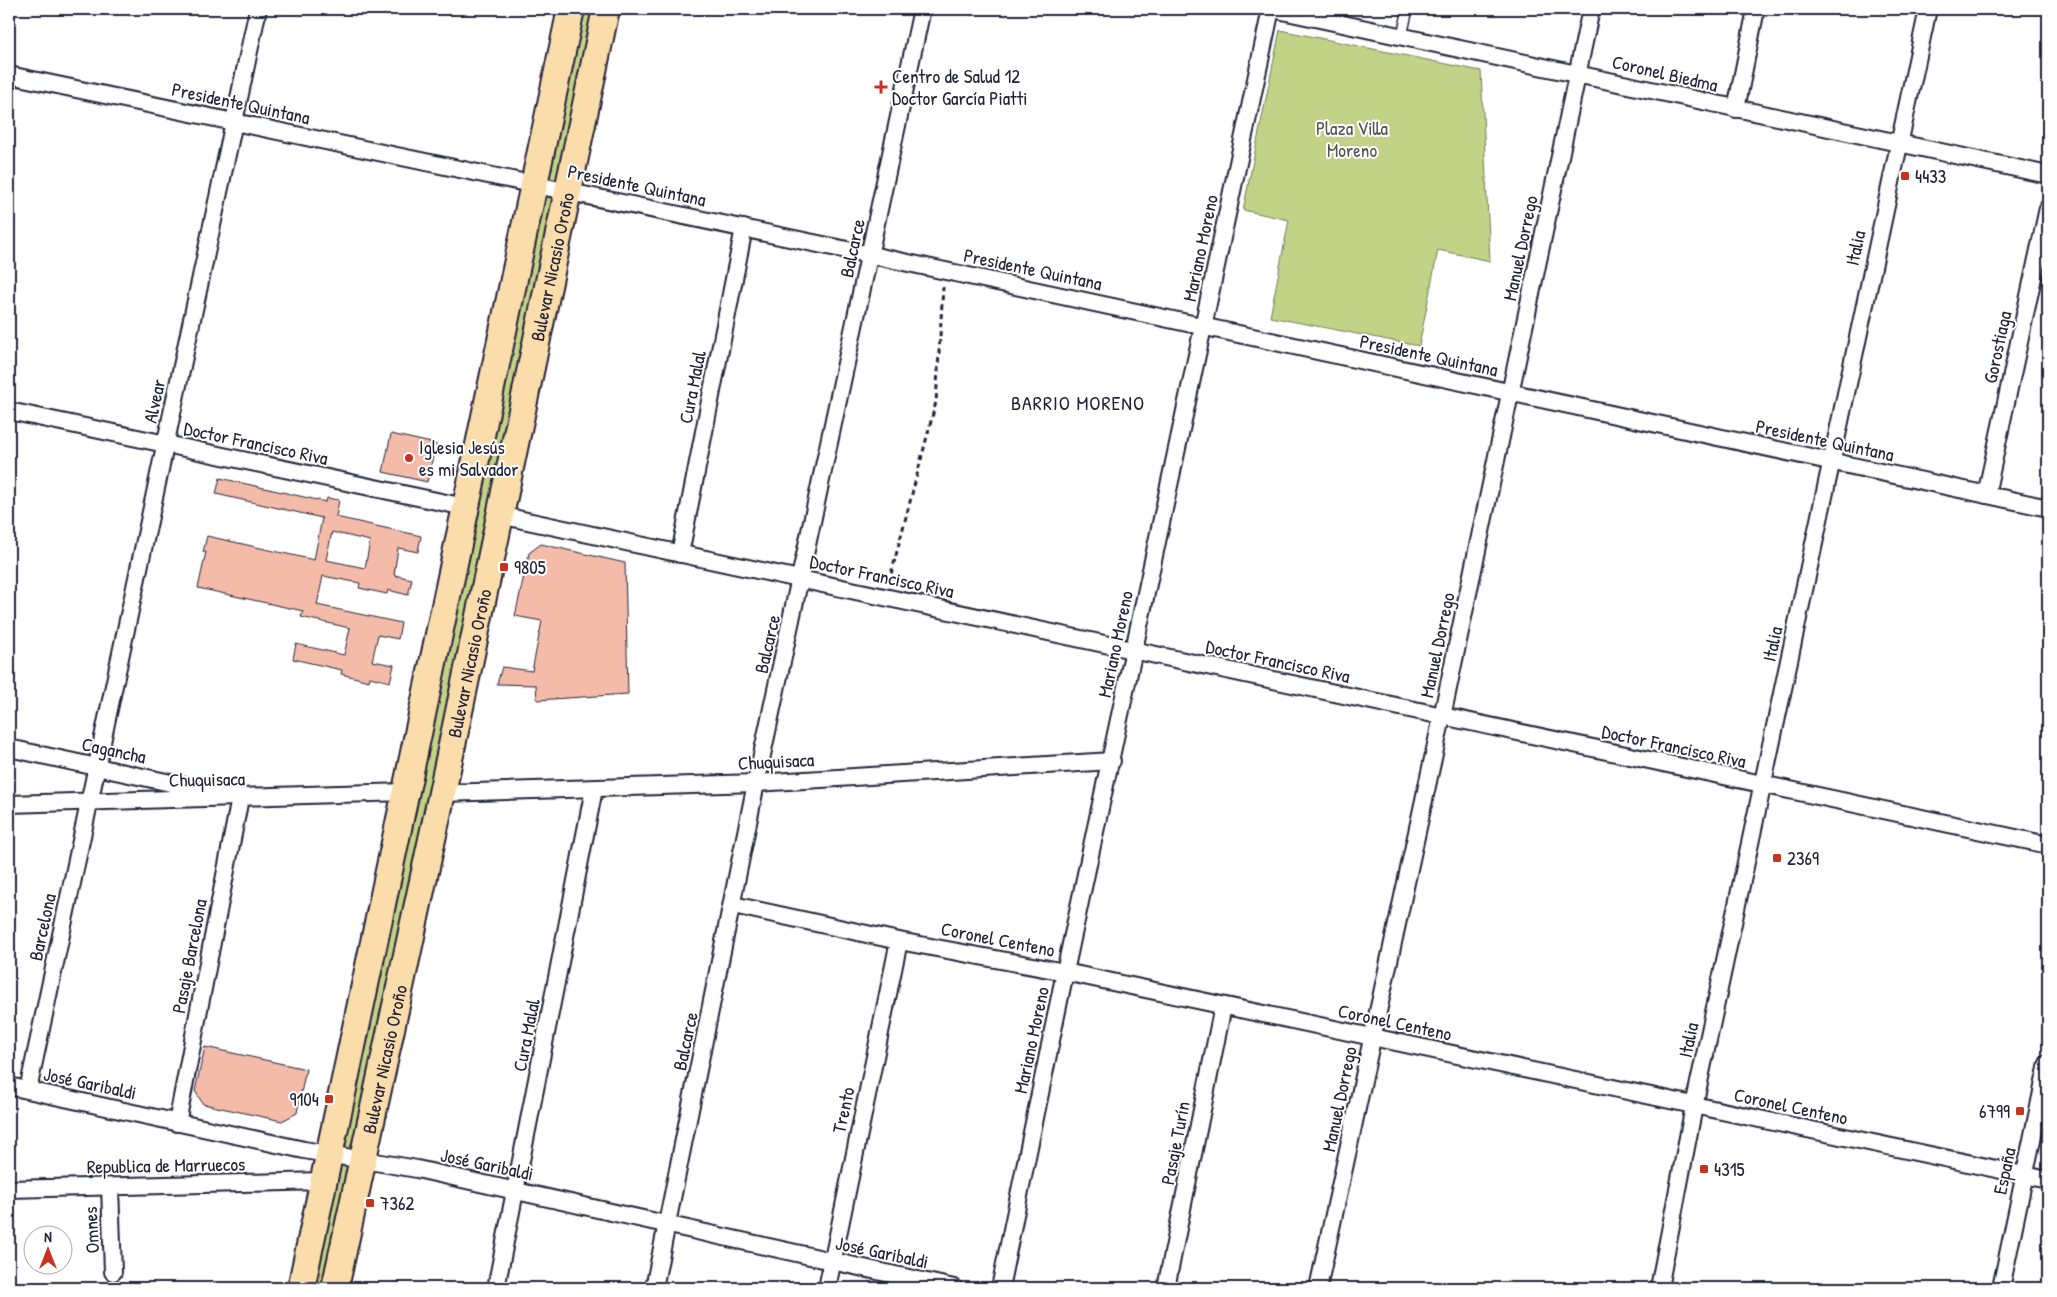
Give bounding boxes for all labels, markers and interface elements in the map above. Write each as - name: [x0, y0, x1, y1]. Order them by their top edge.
- street label: Coronel Biedma: [1610, 48, 1721, 98]
- place label: Centro de Salud 12 Doctor García Piatti: [892, 63, 1027, 111]
- street label: Presidente Quintana: [170, 76, 313, 130]
- marker: Centro de Salud 12 Doctor García Piatti: [874, 80, 888, 94]
- park label: Plaza Villa Moreno: [1316, 115, 1389, 163]
- street label: Presidente Quintana: [566, 158, 709, 212]
- place label: 4433: [1915, 163, 1946, 189]
- marker: 4433: [1899, 170, 1911, 182]
- street label: Bulevar Nicasio Oroño: [524, 190, 580, 344]
- street label: Mariano Moreno: [1176, 192, 1224, 304]
- street label: Manuel Dorrego: [1496, 193, 1544, 303]
- street label: Balcarce: [833, 216, 871, 280]
- street label: Italia: [1839, 228, 1871, 268]
- street label: Presidente Quintana: [962, 242, 1105, 296]
- street label: Gorostiaga: [1977, 308, 2017, 386]
- street label: Presidente Quintana: [1358, 328, 1501, 382]
- street label: Cura Malal: [672, 348, 712, 426]
- street label: Alvear: [137, 376, 171, 425]
- district label: BARRIO MORENO: [1011, 389, 1145, 416]
- street label: Presidente Quintana: [1754, 413, 1897, 467]
- street label: Doctor Francisco Riva: [182, 415, 331, 471]
- place label: Iglesia Jesús es mi Salvador: [419, 434, 519, 482]
- marker: Iglesia Jesús es mi Salvador: [403, 452, 415, 464]
- street label: Doctor Francisco Riva: [808, 548, 957, 604]
- place label: 9805: [514, 554, 546, 580]
- marker: 9805: [498, 561, 510, 573]
- street label: Bulevar Nicasio Oroño: [441, 586, 497, 740]
- street label: Mariano Moreno: [1091, 588, 1139, 700]
- street label: Manuel Dorrego: [1413, 590, 1461, 700]
- street label: Balcarce: [748, 612, 786, 676]
- street label: Italia: [1756, 624, 1788, 664]
- street label: Doctor Francisco Riva: [1204, 633, 1353, 689]
- street label: Doctor Francisco Riva: [1600, 718, 1749, 774]
- street label: Cagancha: [79, 731, 149, 770]
- street label: Chuquisaca: [737, 746, 815, 776]
- street label: Chuquisaca: [169, 765, 246, 793]
- place label: 2369: [1787, 845, 1819, 871]
- marker: 2369: [1771, 852, 1783, 864]
- street label: Barcelona: [22, 890, 62, 963]
- street label: Pasaje Barcelona: [165, 896, 213, 1015]
- street label: Coronel Centeno: [939, 915, 1058, 963]
- street label: Bulevar Nicasio Oroño: [356, 982, 413, 1136]
- street label: Mariano Moreno: [1007, 984, 1055, 1096]
- street label: Cura Malal: [506, 996, 546, 1074]
- street label: Coronel Centeno: [1336, 997, 1455, 1047]
- street label: Balcarce: [666, 1009, 704, 1073]
- street label: Italia: [1672, 1020, 1704, 1060]
- street label: Manuel Dorrego: [1315, 1044, 1363, 1154]
- street label: José Garibaldi: [41, 1061, 139, 1105]
- street label: Coronel Centeno: [1732, 1081, 1851, 1131]
- street label: Trento: [825, 1084, 861, 1135]
- place label: 9104: [289, 1086, 319, 1112]
- marker: 9104: [323, 1093, 335, 1105]
- place label: 6799: [1979, 1098, 2010, 1124]
- street label: Pasaje Turín: [1154, 1099, 1196, 1187]
- marker: 6799: [2014, 1105, 2026, 1117]
- street label: José Garibaldi: [438, 1142, 536, 1186]
- street label: España: [1986, 1145, 2022, 1197]
- street label: Republica de Marruecos: [87, 1151, 245, 1179]
- place label: 4315: [1714, 1156, 1745, 1182]
- marker: 4315: [1698, 1163, 1710, 1175]
- place label: 7362: [380, 1190, 414, 1216]
- marker: 7362: [364, 1197, 376, 1209]
- street label: Omnes: [77, 1206, 105, 1254]
- north arrow: [22, 1224, 72, 1274]
- text: N: [44, 1227, 52, 1246]
- street label: José Garibaldi: [833, 1230, 931, 1274]

